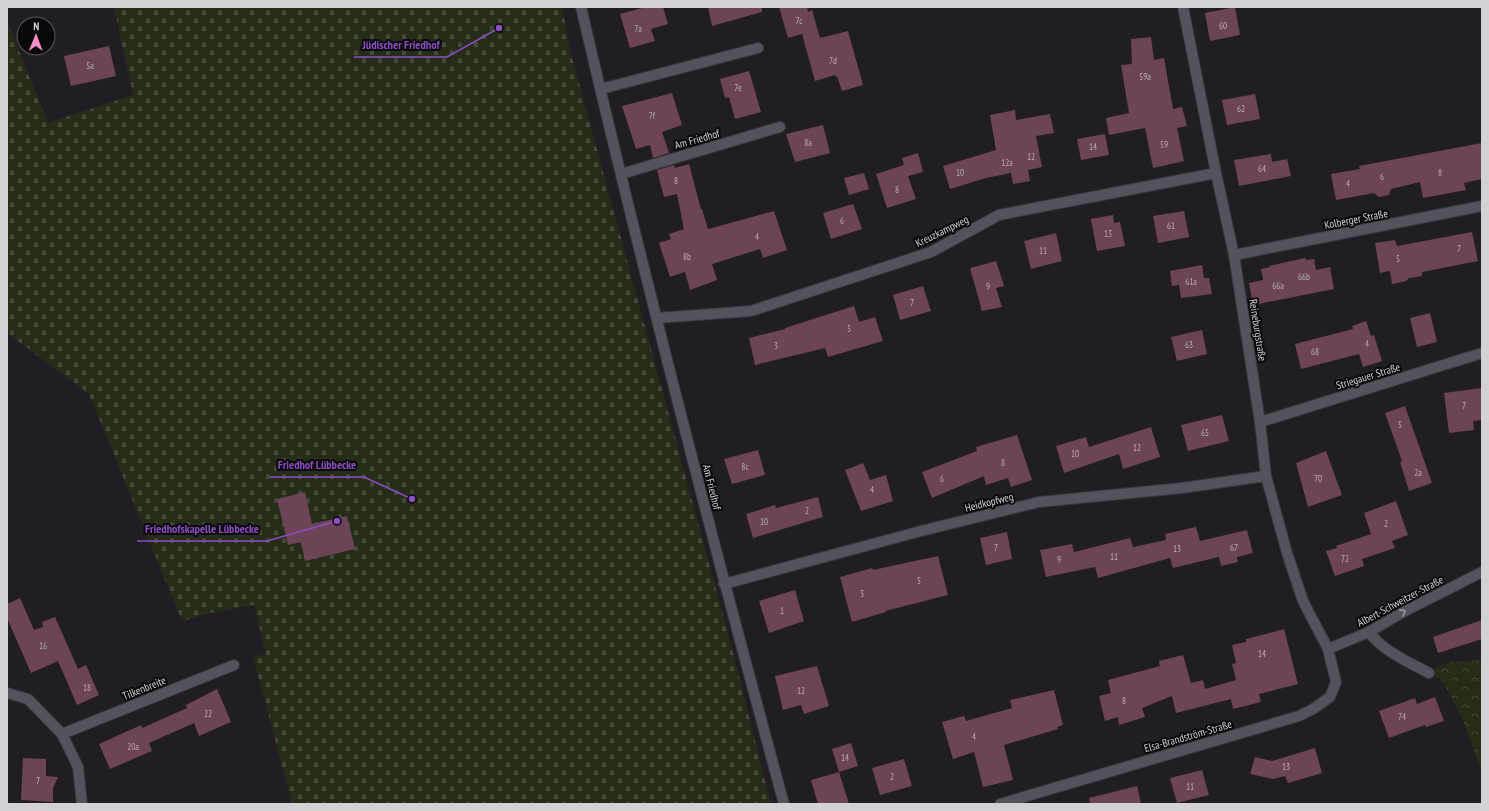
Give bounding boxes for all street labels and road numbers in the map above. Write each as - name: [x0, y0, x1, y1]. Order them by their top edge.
- street label: Am Friedhof: [673, 126, 722, 152]
- street label: Kolberger Straße: [1323, 206, 1389, 232]
- street label: Kreuzkampweg: [913, 212, 971, 250]
- street label: Reineburgstraße: [1246, 298, 1270, 362]
- street label: Striegauer Straße: [1334, 359, 1402, 392]
- street label: Am Friedhof: [700, 463, 725, 512]
- street label: Heidkopfweg: [963, 489, 1015, 515]
- street label: Albert-Schweitzer-Straße: [1354, 572, 1446, 630]
- street label: Tilkenbreite: [120, 673, 168, 703]
- street label: Elsa-Brandström-Straße: [1142, 717, 1234, 755]

